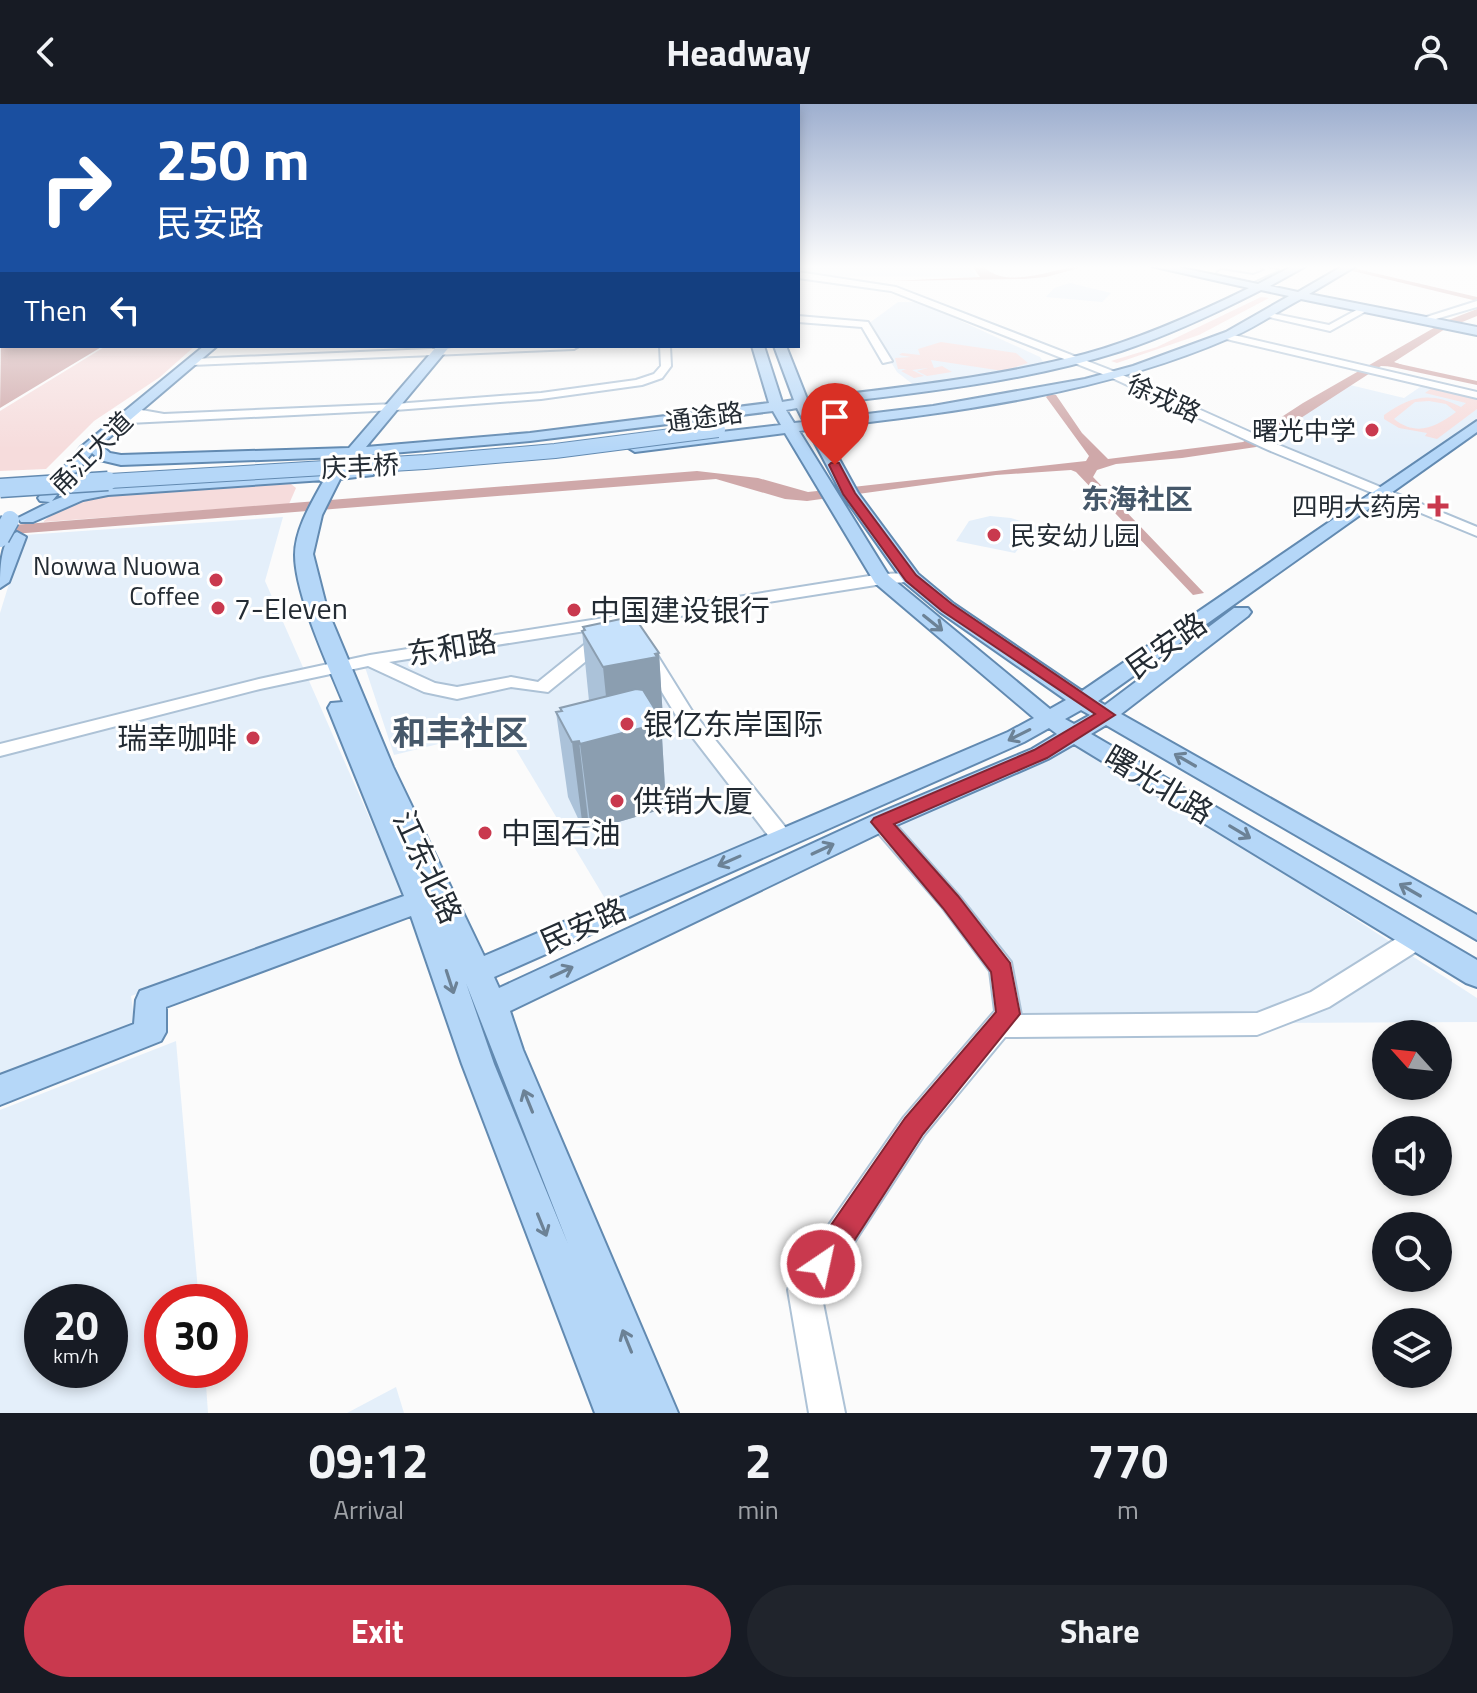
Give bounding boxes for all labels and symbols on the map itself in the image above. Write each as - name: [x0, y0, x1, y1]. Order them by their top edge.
- street label: 徐戎路: [1120, 364, 1208, 432]
- pin: [801, 383, 869, 465]
- street label: 通途路: [663, 392, 745, 442]
- street label: 甬江大道: [40, 402, 142, 504]
- place label: 曙光中学: [1252, 411, 1356, 450]
- marker: 曙光中学: [1363, 421, 1381, 439]
- street label: 庆丰桥: [320, 444, 400, 488]
- district label: 东海社区: [1081, 477, 1193, 520]
- place label: 四明大药房: [1292, 487, 1422, 526]
- marker: 四明大药房: [1429, 497, 1447, 515]
- place label: 民安幼儿园: [1010, 516, 1140, 555]
- marker: 民安幼儿园: [985, 526, 1003, 544]
- place label: Nowwa Nuowa Coffee: [33, 546, 200, 615]
- marker: Nowwa Nuowa Coffee: [207, 571, 225, 589]
- place label: 7-Eleven: [234, 585, 348, 631]
- place label: 中国建设银行: [590, 587, 770, 633]
- marker: 7-Eleven: [209, 599, 227, 617]
- street label: 民安路: [1116, 600, 1216, 690]
- marker: 中国建设银行: [565, 601, 583, 619]
- one-way arrow: [923, 614, 944, 632]
- street label: 东和路: [404, 617, 500, 677]
- place label: 银亿东岸国际: [643, 701, 823, 747]
- district label: 和丰社区: [392, 706, 528, 758]
- place label: 瑞幸咖啡: [117, 715, 237, 761]
- marker: 银亿东岸国际: [618, 715, 636, 733]
- one-way arrow: [1007, 728, 1031, 743]
- marker: 瑞幸咖啡: [244, 729, 262, 747]
- street label: 曙光北路: [1096, 733, 1222, 835]
- one-way arrow: [1173, 752, 1197, 767]
- place label: 供销大厦: [633, 778, 753, 824]
- marker: 供销大厦: [608, 792, 626, 810]
- street label: 江东北路: [382, 803, 474, 931]
- place label: 中国石油: [501, 810, 621, 856]
- marker: 中国石油: [476, 824, 494, 842]
- one-way arrow: [1228, 824, 1251, 840]
- one-way arrow: [811, 841, 835, 856]
- one-way arrow: [717, 855, 742, 870]
- one-way arrow: [1398, 882, 1422, 897]
- street label: 民安路: [533, 886, 633, 964]
- one-way arrow: [550, 964, 574, 979]
- one-way arrow: [444, 969, 459, 994]
- north arrow: [1372, 1020, 1452, 1100]
- one-way arrow: [520, 1089, 534, 1114]
- one-way arrow: [535, 1212, 550, 1237]
- position arrow: [779, 1222, 863, 1306]
- speed limit sign: 30: [144, 1284, 248, 1388]
- one-way arrow: [619, 1329, 634, 1354]

